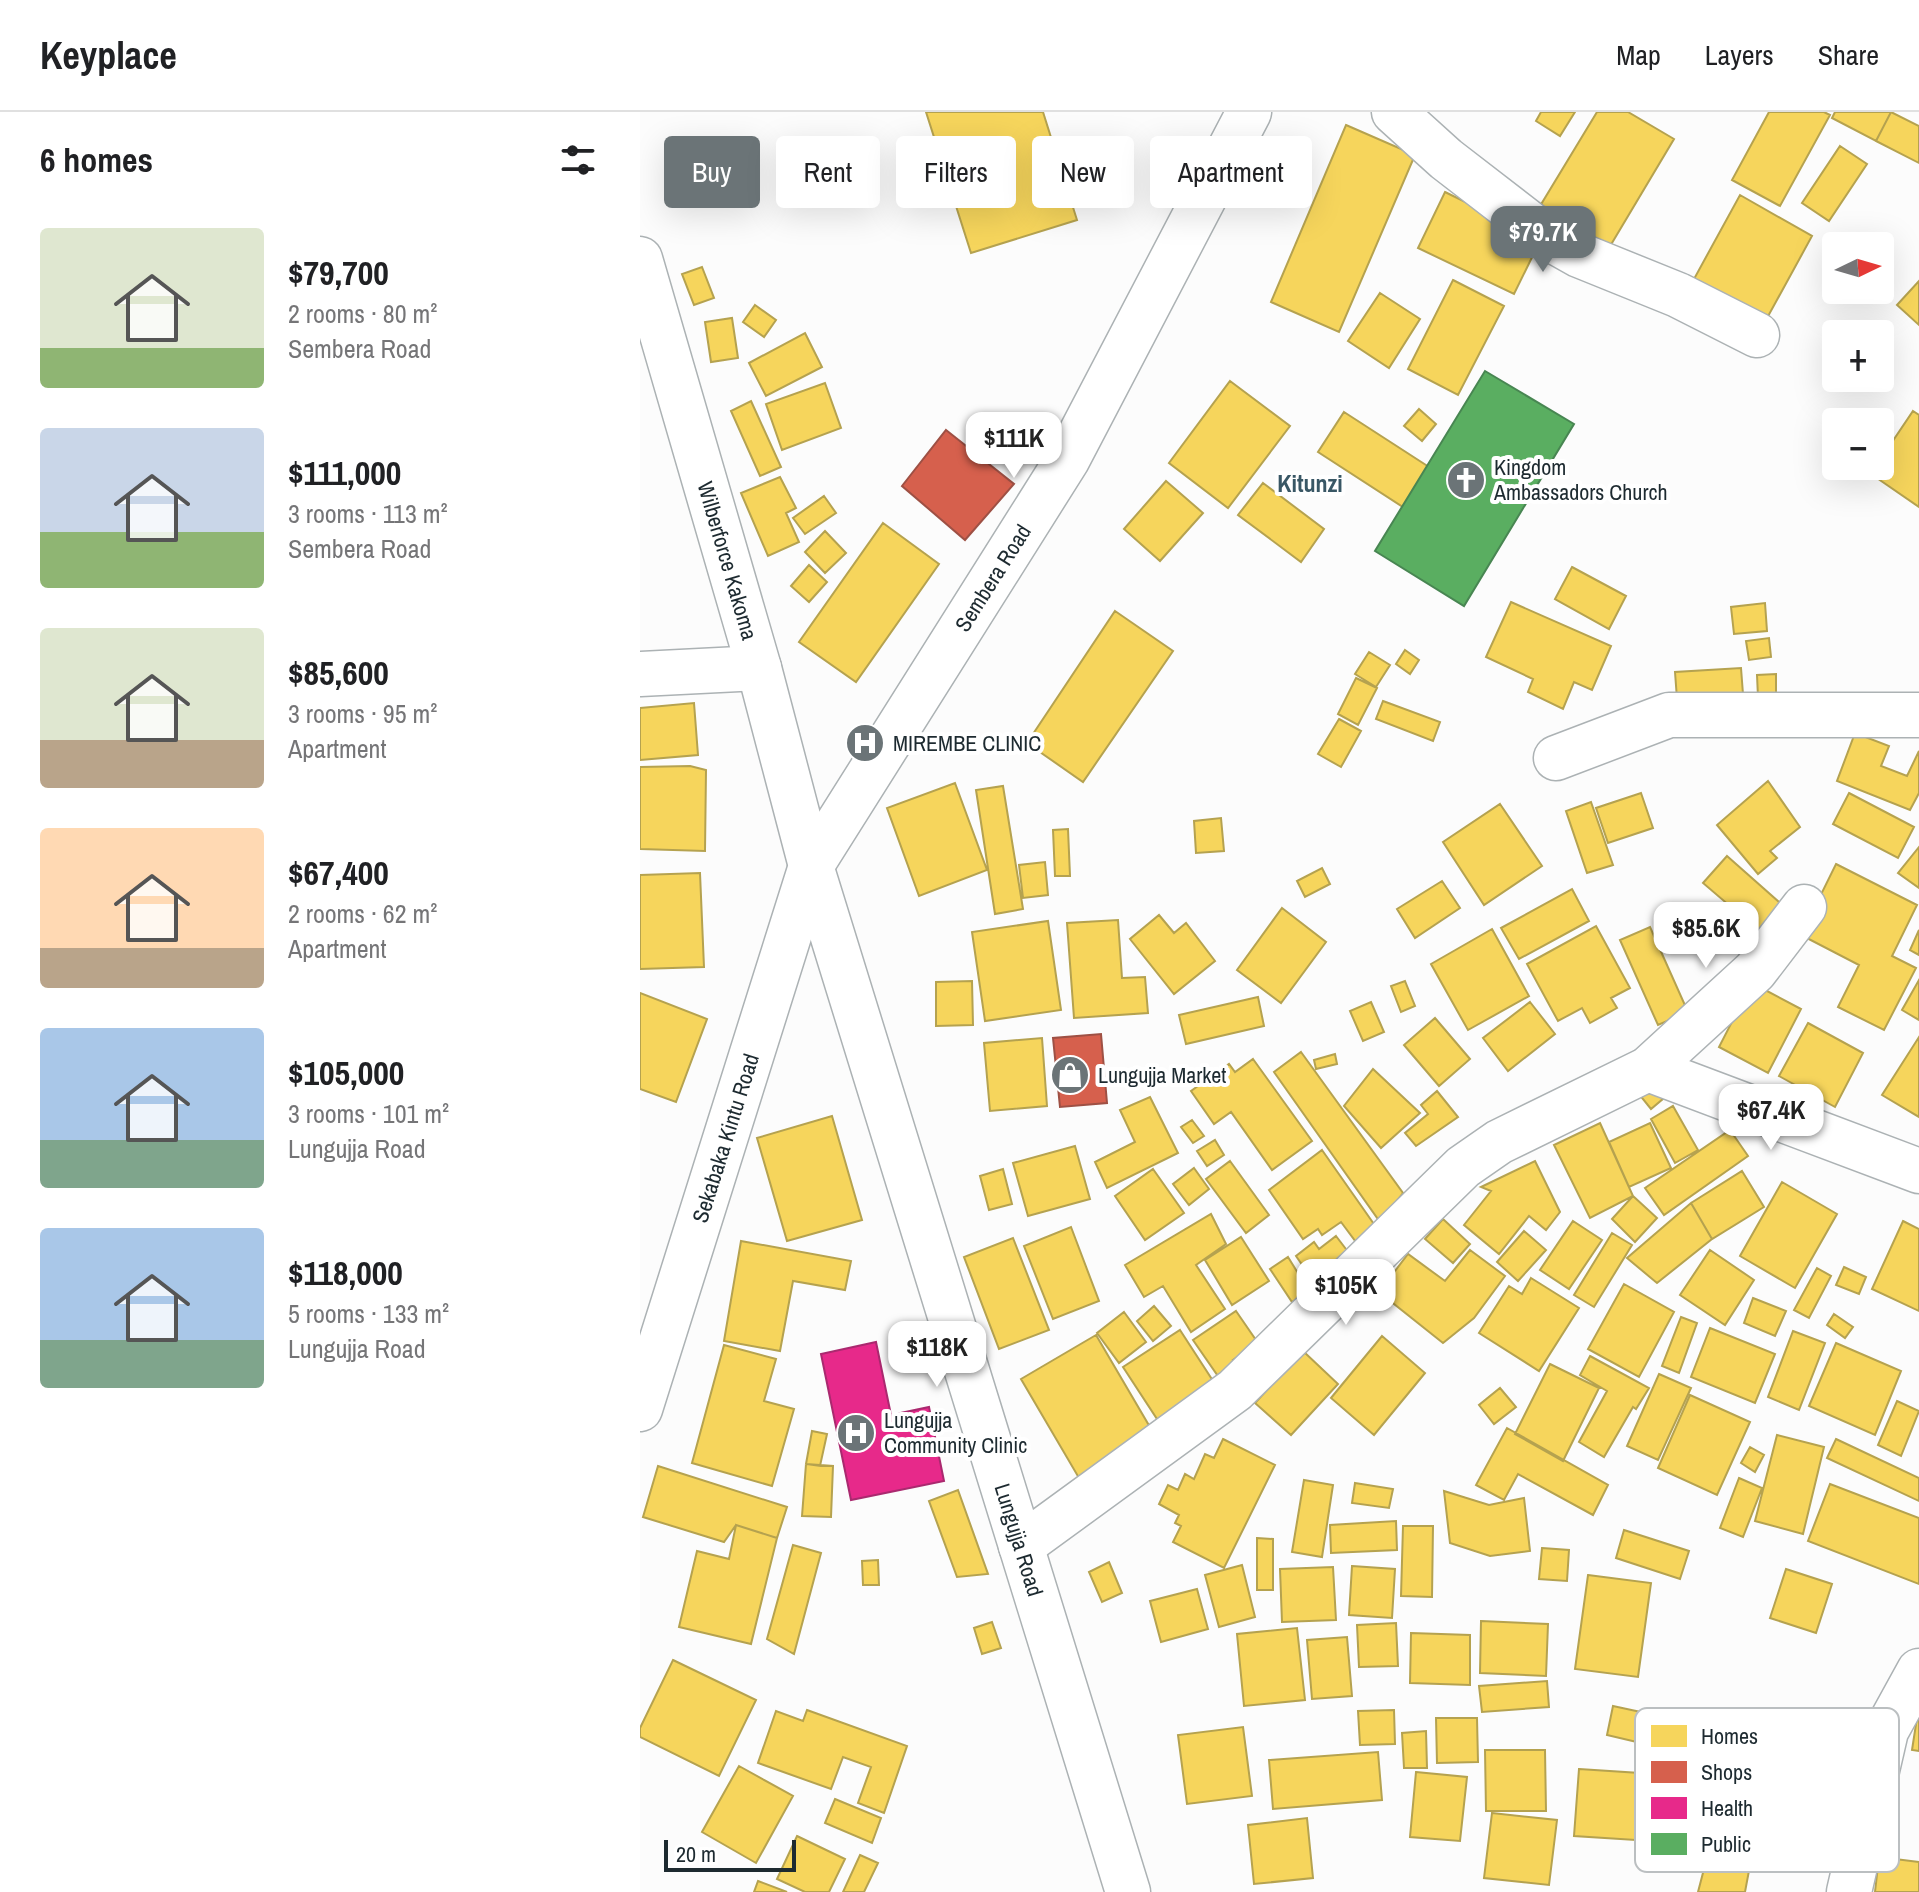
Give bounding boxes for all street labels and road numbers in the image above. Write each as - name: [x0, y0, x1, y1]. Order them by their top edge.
- street label: Wilberforce Kakoma: [690, 478, 765, 643]
- street label: Sembera Road: [948, 518, 1038, 637]
- street label: Sekabaka Kintu Road: [685, 1050, 766, 1226]
- street label: Lungujja Road: [988, 1480, 1051, 1600]

